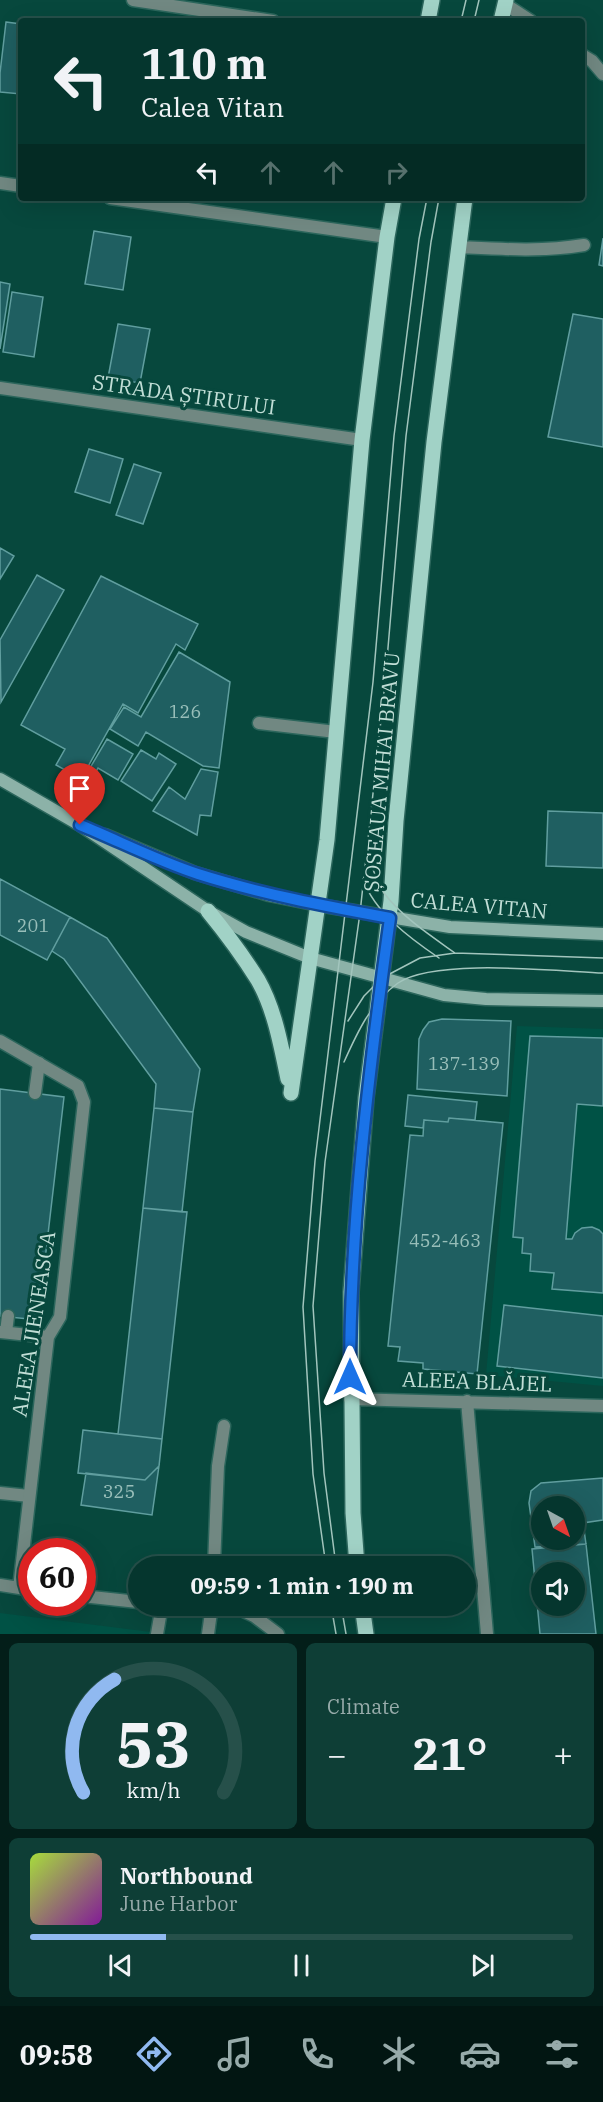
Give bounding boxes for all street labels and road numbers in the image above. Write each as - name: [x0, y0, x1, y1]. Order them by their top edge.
- street label: STRADA ȘTIRULUI: [91, 367, 278, 421]
- street label: ȘOSEAUA MIHAI BRAVU: [357, 651, 405, 893]
- street label: CALEA VITAN: [409, 885, 549, 925]
- street label: ALEEA JIENEASCA: [5, 1228, 62, 1419]
- street label: ALEEA BLĂJEL: [402, 1364, 553, 1398]

